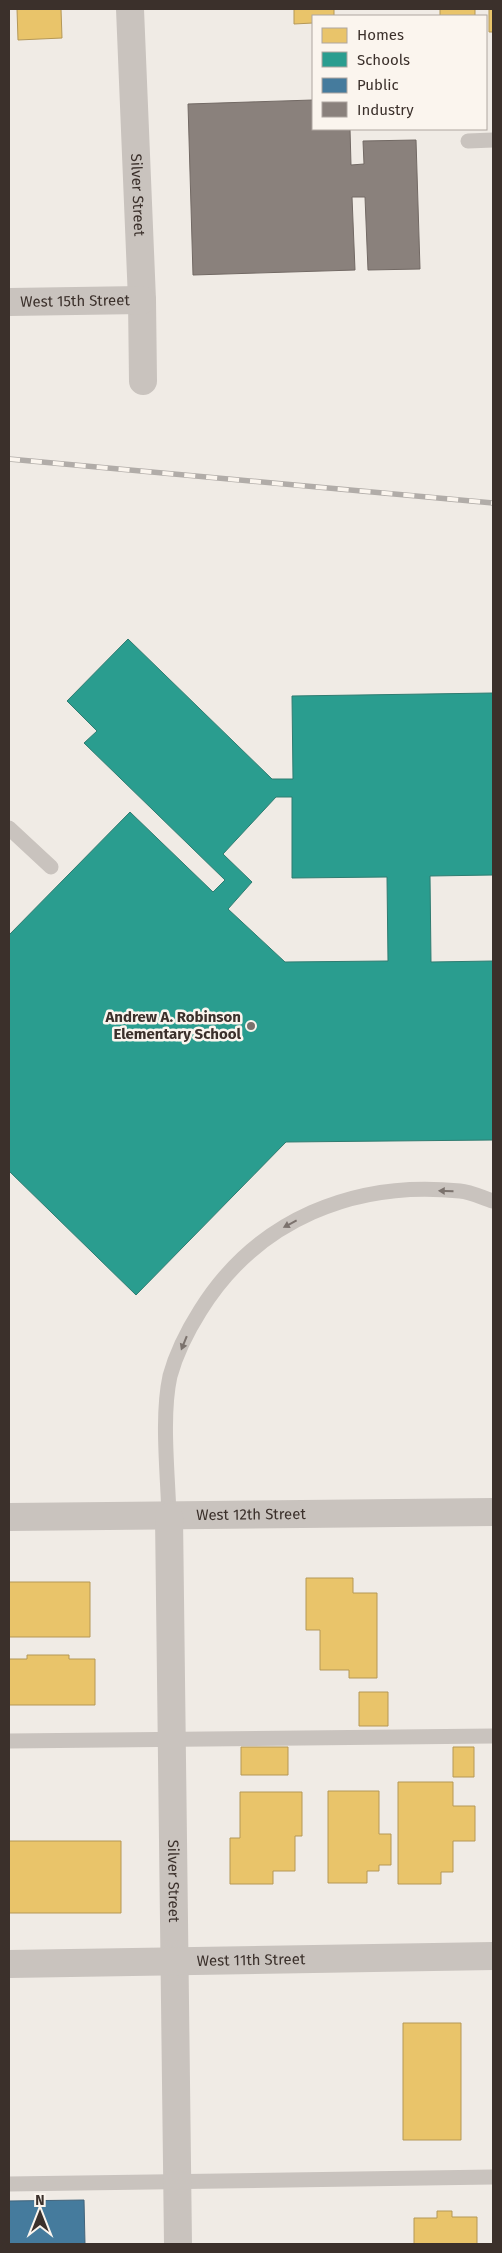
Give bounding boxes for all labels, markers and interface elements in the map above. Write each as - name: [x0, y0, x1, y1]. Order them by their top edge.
- legend: [312, 15, 487, 130]
- text: Homes: [357, 26, 404, 44]
- text: Schools: [357, 51, 410, 69]
- text: Public: [357, 76, 399, 94]
- text: Industry: [357, 101, 414, 119]
- street label: Silver Street: [127, 153, 148, 237]
- street label: West 15th Street: [20, 291, 131, 311]
- place label: Andrew A. Robinson Elementary School: [104, 1008, 242, 1043]
- marker: Andrew A. Robinson Elementary School: [245, 1020, 257, 1032]
- one-way arrow: [438, 1187, 454, 1195]
- one-way arrow: [282, 1220, 297, 1228]
- one-way arrow: [179, 1336, 187, 1350]
- street label: West 12th Street: [196, 1505, 307, 1524]
- street label: Silver Street: [164, 1840, 183, 1923]
- street label: West 11th Street: [197, 1950, 306, 1970]
- north arrow: [15, 2188, 65, 2238]
- text: N: [35, 2192, 45, 2209]

